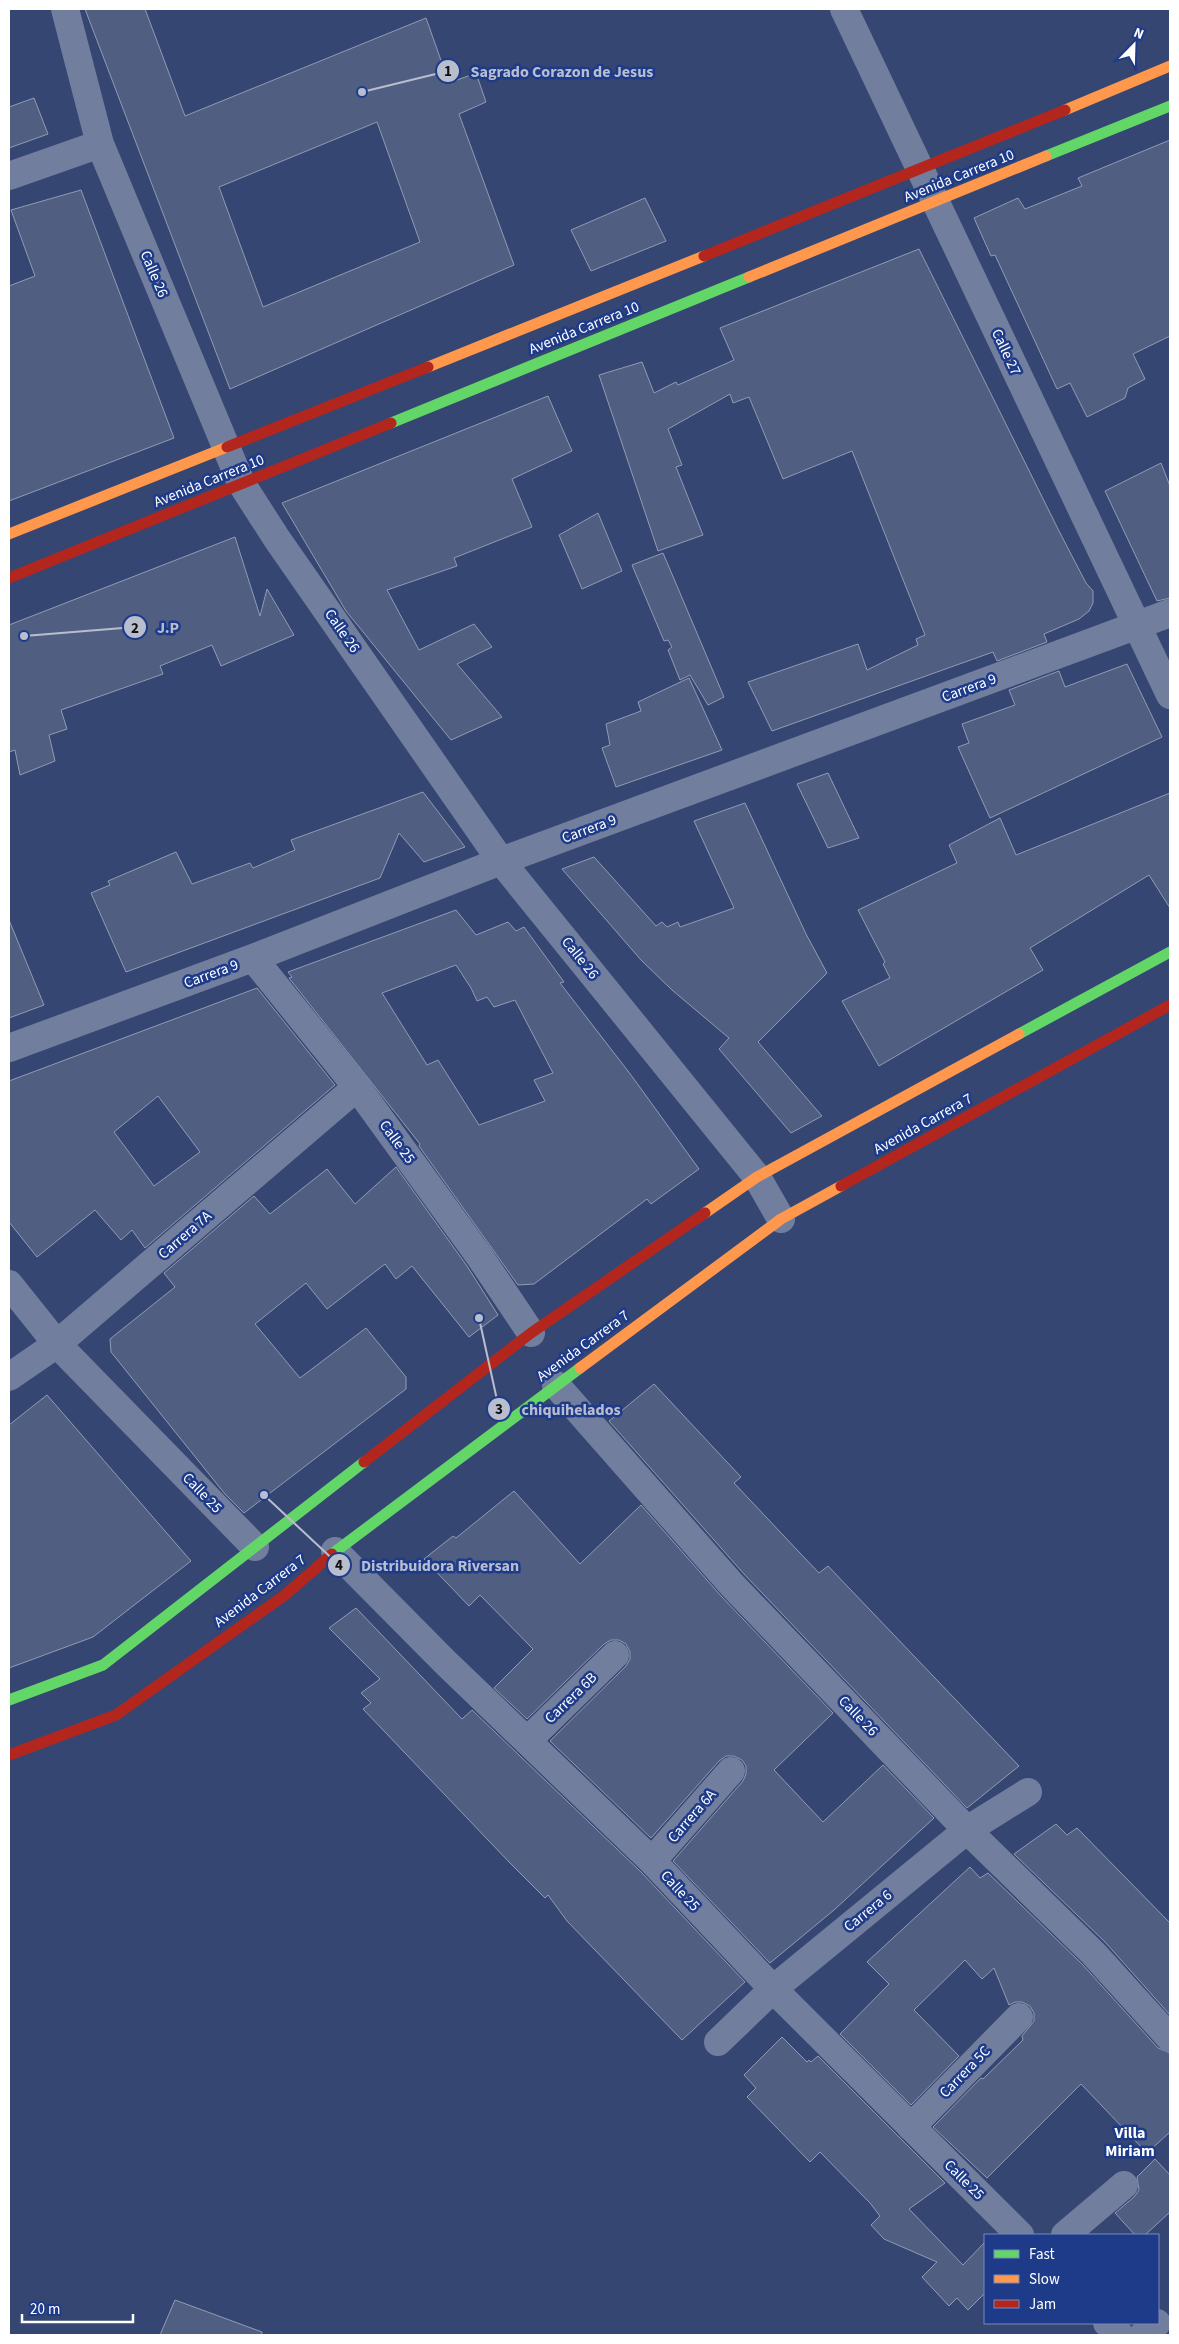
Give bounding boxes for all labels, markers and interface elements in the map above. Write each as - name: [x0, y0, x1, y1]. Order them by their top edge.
- north arrow: [1109, 20, 1159, 70]
- text: N: [1130, 23, 1147, 45]
- callout: Sagrado Corazon de Jesus: [436, 55, 664, 86]
- text: 1: [444, 61, 452, 82]
- text: Sagrado Corazon de Jesus: [471, 61, 653, 83]
- street label: Avenida Carrera 10: [901, 144, 1017, 208]
- street label: Calle 26: [135, 247, 173, 301]
- street label: Avenida Carrera 10: [526, 296, 642, 360]
- street label: Calle 27: [986, 325, 1026, 379]
- street label: Avenida Carrera 10: [151, 449, 267, 513]
- street label: Calle 26: [319, 605, 365, 657]
- callout: J.P: [122, 612, 189, 643]
- text: J.P: [157, 617, 179, 639]
- text: 2: [131, 618, 139, 639]
- street label: Carrera 9: [939, 668, 999, 708]
- street label: Carrera 9: [559, 809, 619, 849]
- street label: Calle 26: [556, 932, 604, 984]
- street label: Carrera 9: [181, 954, 241, 994]
- street label: Avenida Carrera 7: [870, 1088, 976, 1160]
- street label: Calle 25: [374, 1116, 420, 1168]
- street label: Carrera 7A: [154, 1205, 217, 1264]
- street label: Avenida Carrera 7: [532, 1305, 634, 1387]
- callout: chiquihelados: [487, 1394, 631, 1425]
- text: 3: [495, 1399, 503, 1420]
- text: chiquihelados: [521, 1399, 621, 1421]
- street label: Calle 25: [177, 1468, 227, 1518]
- street label: Avenida Carrera 7: [210, 1550, 310, 1632]
- callout: Distribuidora Riversan: [326, 1550, 529, 1581]
- text: 4: [335, 1555, 343, 1576]
- text: Distribuidora Riversan: [361, 1555, 519, 1577]
- street label: Carrera 6B: [540, 1668, 602, 1728]
- street label: Calle 26: [833, 1691, 883, 1741]
- street label: Carrera 6A: [663, 1784, 722, 1847]
- street label: Calle 25: [656, 1866, 704, 1916]
- street label: Carrera 6: [839, 1885, 897, 1937]
- street label: Carrera 5C: [935, 2041, 996, 2103]
- district label: Villa Miriam: [1105, 2122, 1155, 2162]
- street label: Calle 25: [939, 2155, 989, 2205]
- legend: [984, 2234, 1159, 2324]
- text: Fast: [1029, 2244, 1055, 2265]
- text: Slow: [1029, 2269, 1060, 2290]
- scale bar: [22, 2292, 134, 2324]
- text: Jam: [1029, 2294, 1056, 2315]
- text: 20 m: [30, 2299, 60, 2320]

